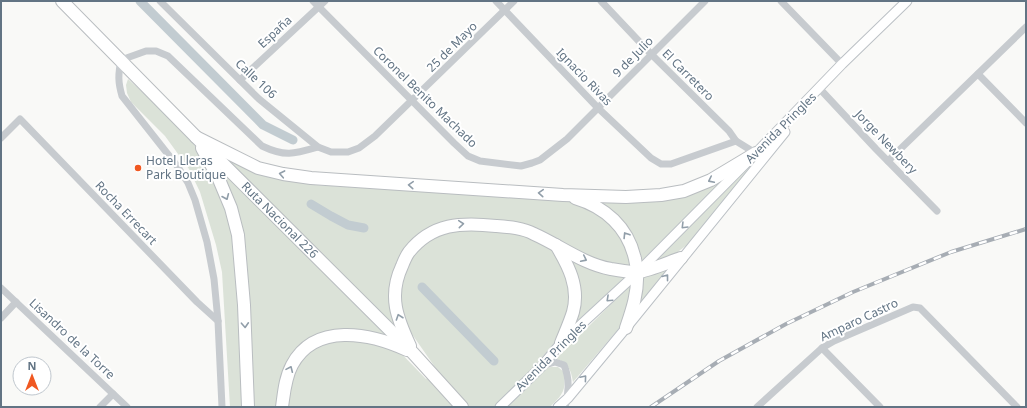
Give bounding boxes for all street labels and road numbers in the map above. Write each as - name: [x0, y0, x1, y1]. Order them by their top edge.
- street label: España: [254, 12, 295, 52]
- street label: 25 de Mayo: [423, 18, 481, 76]
- street label: 9 de Julio: [608, 32, 657, 81]
- street label: Coronel Benito Machado: [369, 42, 481, 151]
- street label: Ignacio Rivas: [553, 44, 616, 109]
- street label: El Carretero: [659, 45, 718, 104]
- street label: Calle 106: [232, 55, 281, 102]
- street label: Avenida Pringles: [741, 88, 820, 167]
- street label: Jorge Newbery: [851, 105, 922, 178]
- street label: Rocha Errecart: [92, 177, 162, 249]
- street label: Ruta Nacional 226: [238, 178, 322, 262]
- street label: Lisandro de la Torre: [26, 294, 119, 383]
- street label: Amparo Castro: [817, 294, 901, 345]
- street label: Avenida Pringles: [511, 316, 590, 395]

